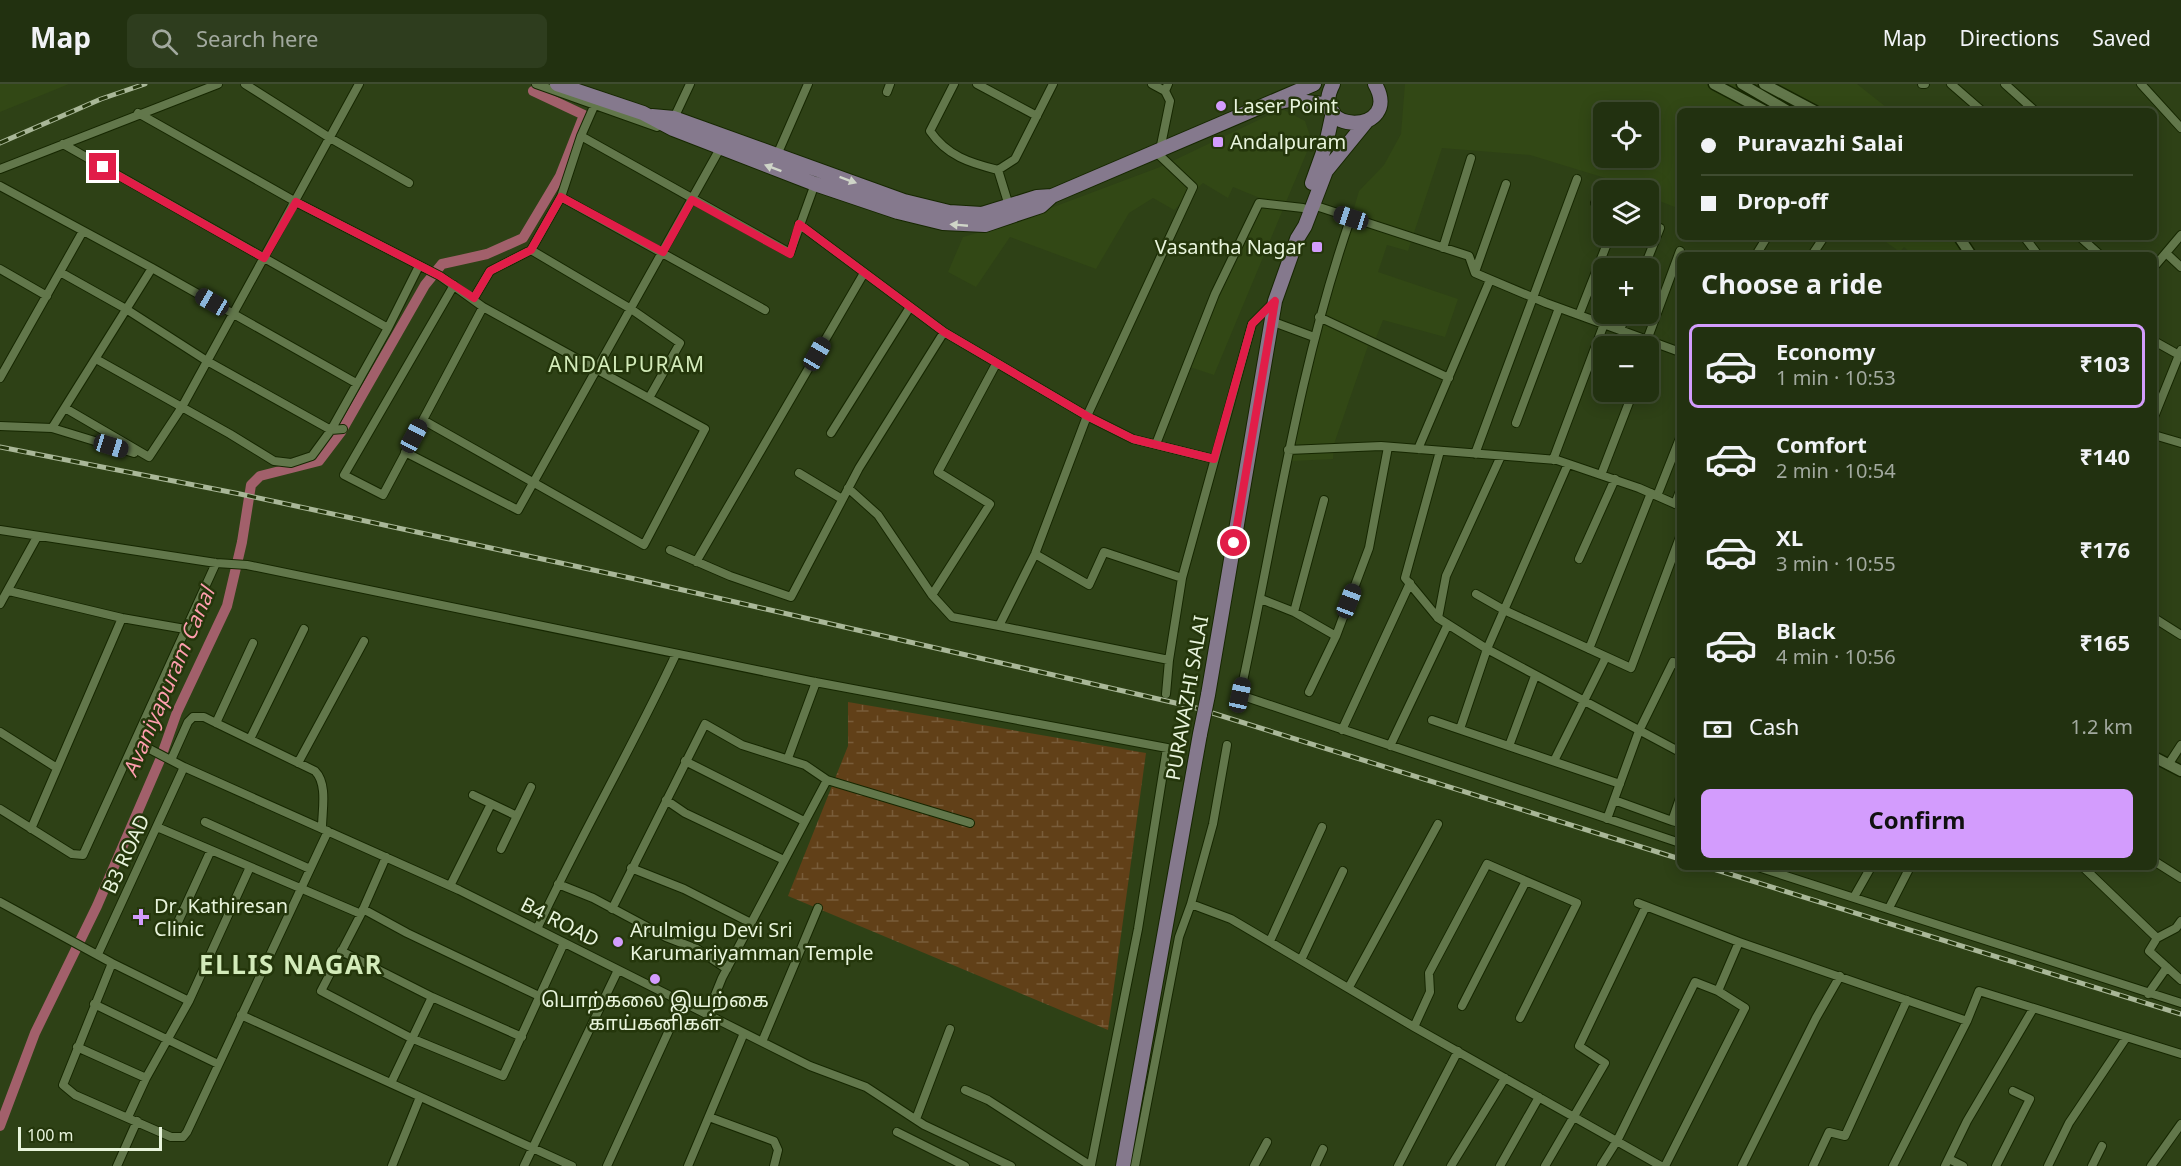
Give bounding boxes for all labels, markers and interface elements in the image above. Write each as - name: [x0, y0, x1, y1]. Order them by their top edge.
- search box: [127, 14, 547, 68]
- text: Map: [30, 24, 91, 58]
- icon: search: [148, 25, 181, 58]
- text: Search here: [196, 28, 318, 55]
- text: Map: [1883, 28, 1927, 54]
- text: Directions: [1960, 28, 2059, 54]
- text: Saved: [2092, 28, 2151, 54]
- place label: Laser Point: [1233, 96, 1338, 120]
- marker: Laser Point: [1214, 99, 1228, 113]
- map controls: [1593, 102, 1659, 402]
- button: locate: [1593, 102, 1659, 168]
- place label: Andalpuram: [1230, 132, 1346, 156]
- text: Puravazhi Salai: [1737, 132, 1904, 159]
- marker: Andalpuram: [1211, 135, 1225, 149]
- route end: [89, 153, 116, 180]
- one-way arrow: [763, 163, 781, 173]
- one-way arrow: [839, 175, 857, 185]
- button: layers: [1593, 180, 1659, 246]
- text: Drop-off: [1737, 190, 1828, 217]
- car: [1331, 204, 1371, 232]
- one-way arrow: [949, 220, 968, 230]
- place label: Vasantha Nagar: [1155, 237, 1305, 261]
- marker: Vasantha Nagar: [1310, 240, 1324, 254]
- button: +: [1593, 258, 1659, 324]
- text: Choose a ride: [1701, 271, 1883, 304]
- car: [192, 285, 232, 319]
- car: [800, 334, 834, 374]
- button: −: [1593, 336, 1659, 402]
- icon: car: [1704, 339, 1758, 393]
- text: Economy: [1776, 341, 1875, 368]
- text: ₹103: [2080, 353, 2130, 380]
- district label: ANDALPURAM: [548, 354, 706, 380]
- text: 1 min · 10:53: [1776, 368, 1896, 392]
- car: [398, 416, 430, 456]
- car: [91, 432, 131, 460]
- icon: car: [1704, 432, 1758, 486]
- text: Comfort: [1776, 434, 1867, 461]
- text: ₹140: [2080, 446, 2130, 473]
- text: 2 min · 10:54: [1776, 461, 1896, 485]
- icon: car: [1704, 525, 1758, 579]
- text: XL: [1776, 527, 1803, 554]
- route start: [1220, 529, 1247, 556]
- text: ₹176: [2080, 539, 2130, 566]
- text: 3 min · 10:55: [1776, 554, 1896, 578]
- car: [1334, 581, 1364, 621]
- water label: Avaniyapuram Canal: [119, 582, 223, 781]
- street label: PURAVAZHI SALAI: [1163, 614, 1215, 783]
- icon: car: [1704, 618, 1758, 672]
- text: Black: [1776, 620, 1836, 647]
- text: ₹165: [2080, 632, 2130, 659]
- text: 4 min · 10:56: [1776, 647, 1896, 671]
- car: [1227, 676, 1253, 714]
- icon: cash: [1701, 713, 1734, 746]
- text: Cash: [1749, 716, 1799, 743]
- text: 1.2 km: [2070, 717, 2133, 741]
- button: Confirm: [1701, 789, 2133, 858]
- street label: B3 ROAD: [99, 811, 157, 898]
- street label: B4 ROAD: [516, 894, 602, 954]
- place label: Dr. Kathiresan Clinic: [154, 896, 288, 943]
- marker: Dr. Kathiresan Clinic: [132, 908, 150, 926]
- place label: Arulmigu Devi Sri Karumariyamman Temple: [630, 920, 874, 967]
- marker: Arulmigu Devi Sri Karumariyamman Temple: [611, 935, 625, 949]
- district label: ELLIS NAGAR: [199, 951, 383, 984]
- marker: பொற்கலை இயற்கை காய்கனிகள்: [648, 972, 662, 986]
- place label: பொற்கலை இயற்கை காய்கனிகள்: [541, 990, 769, 1037]
- scale bar: [18, 1124, 162, 1152]
- text: 100 m: [27, 1127, 74, 1147]

